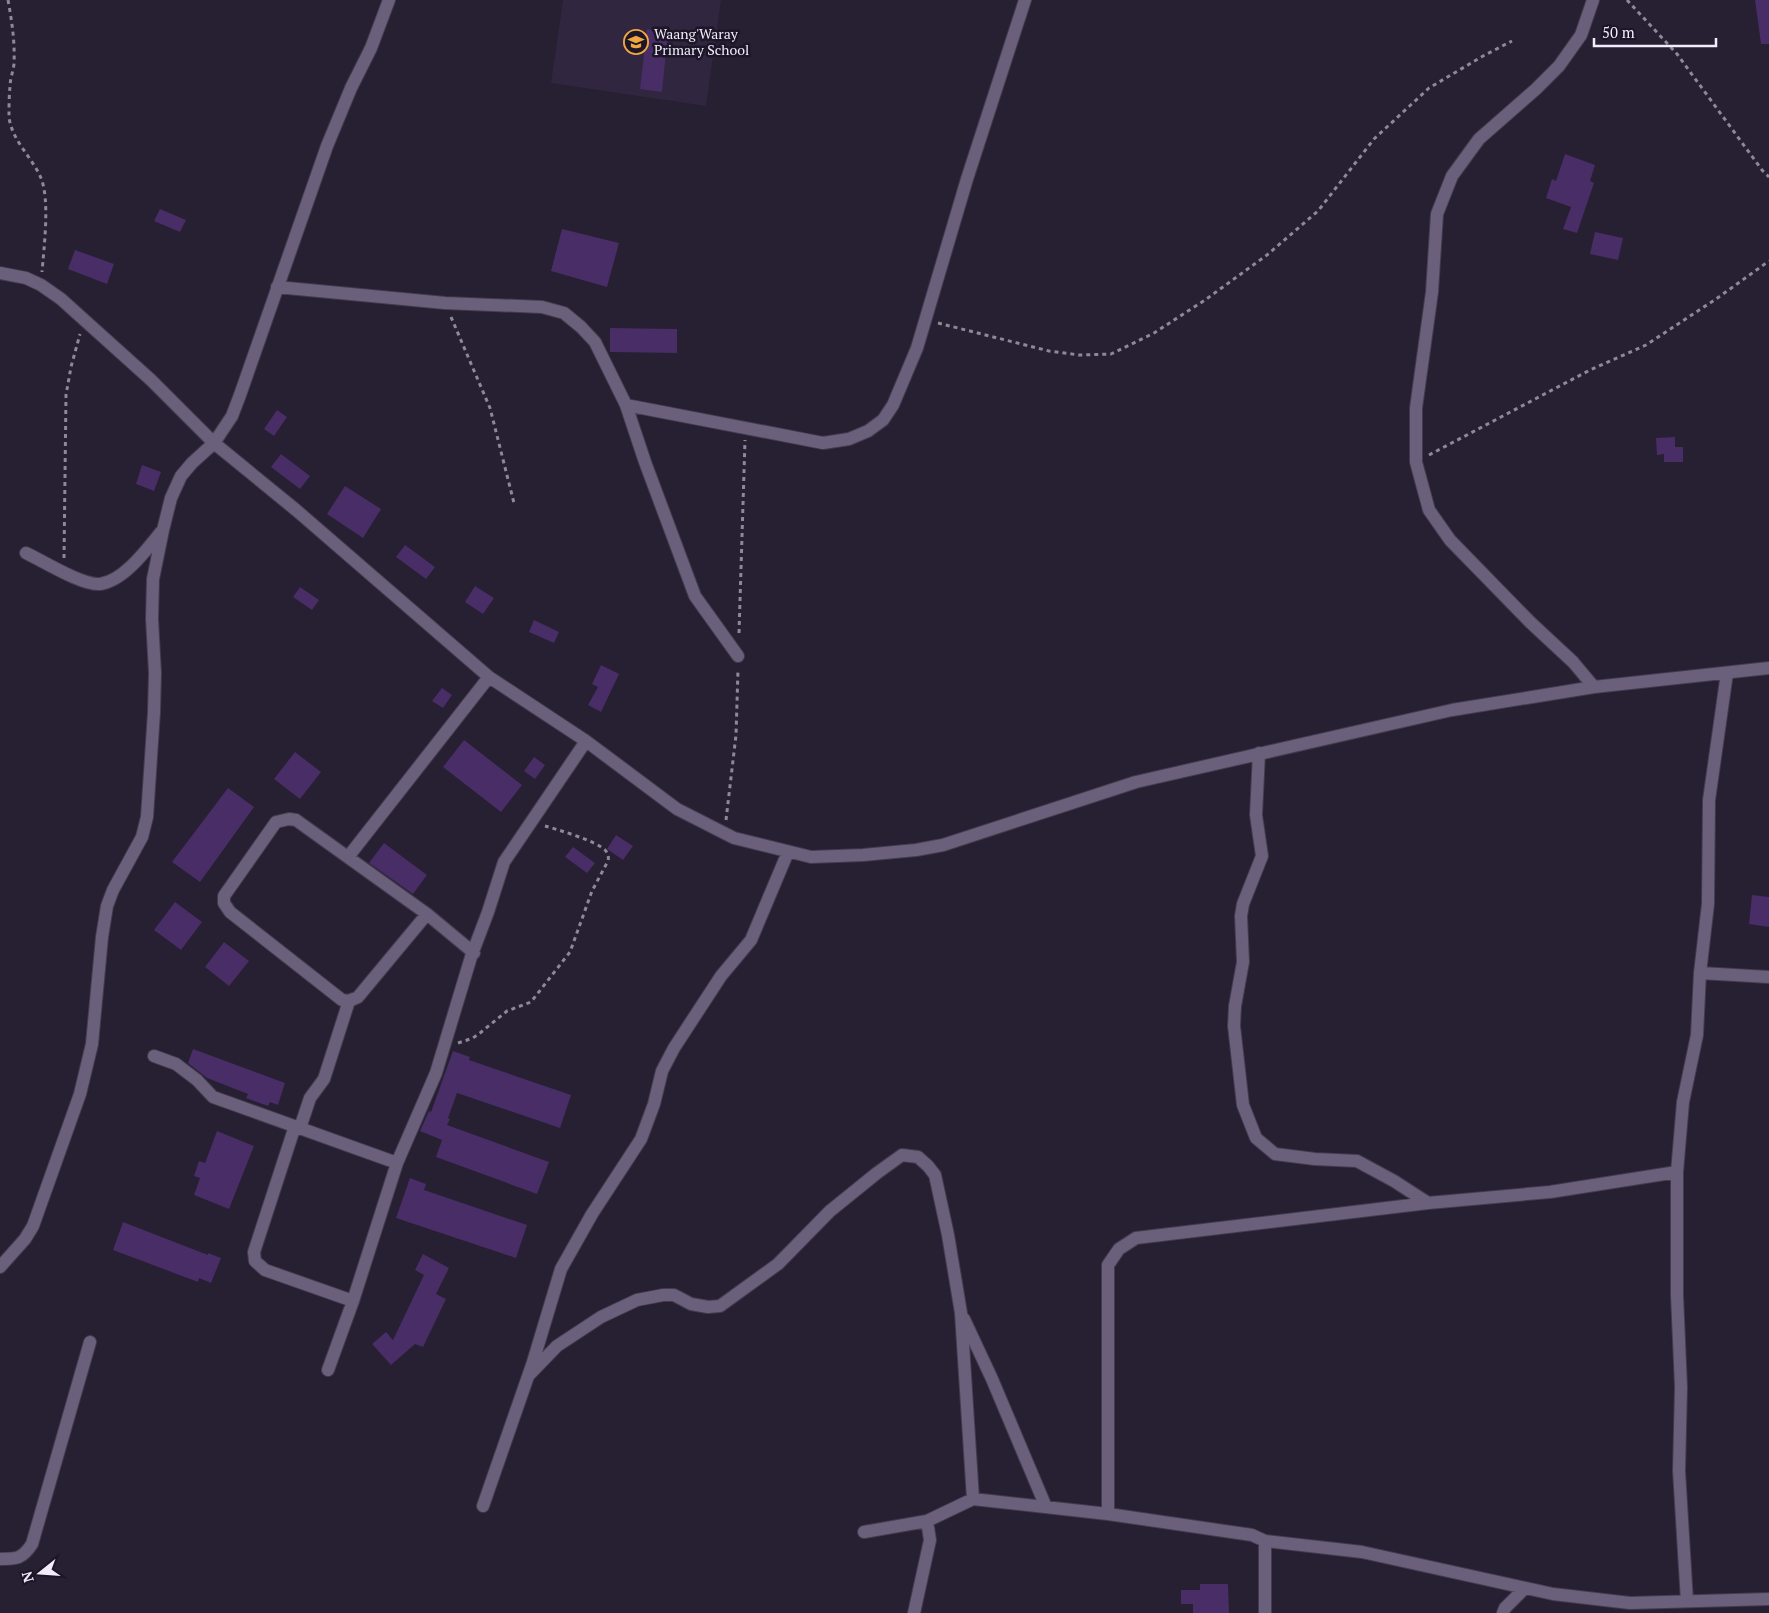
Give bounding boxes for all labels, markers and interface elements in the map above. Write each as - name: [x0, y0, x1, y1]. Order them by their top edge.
- scale bar: [1594, 15, 1716, 47]
- text: 50 m: [1602, 22, 1635, 42]
- place label: Waang'Waray Primary School: [654, 24, 749, 59]
- school or university icon: Waang'Waray Primary School: [623, 29, 649, 55]
- north arrow: [15, 1548, 65, 1598]
- text: N: [16, 1569, 38, 1585]

